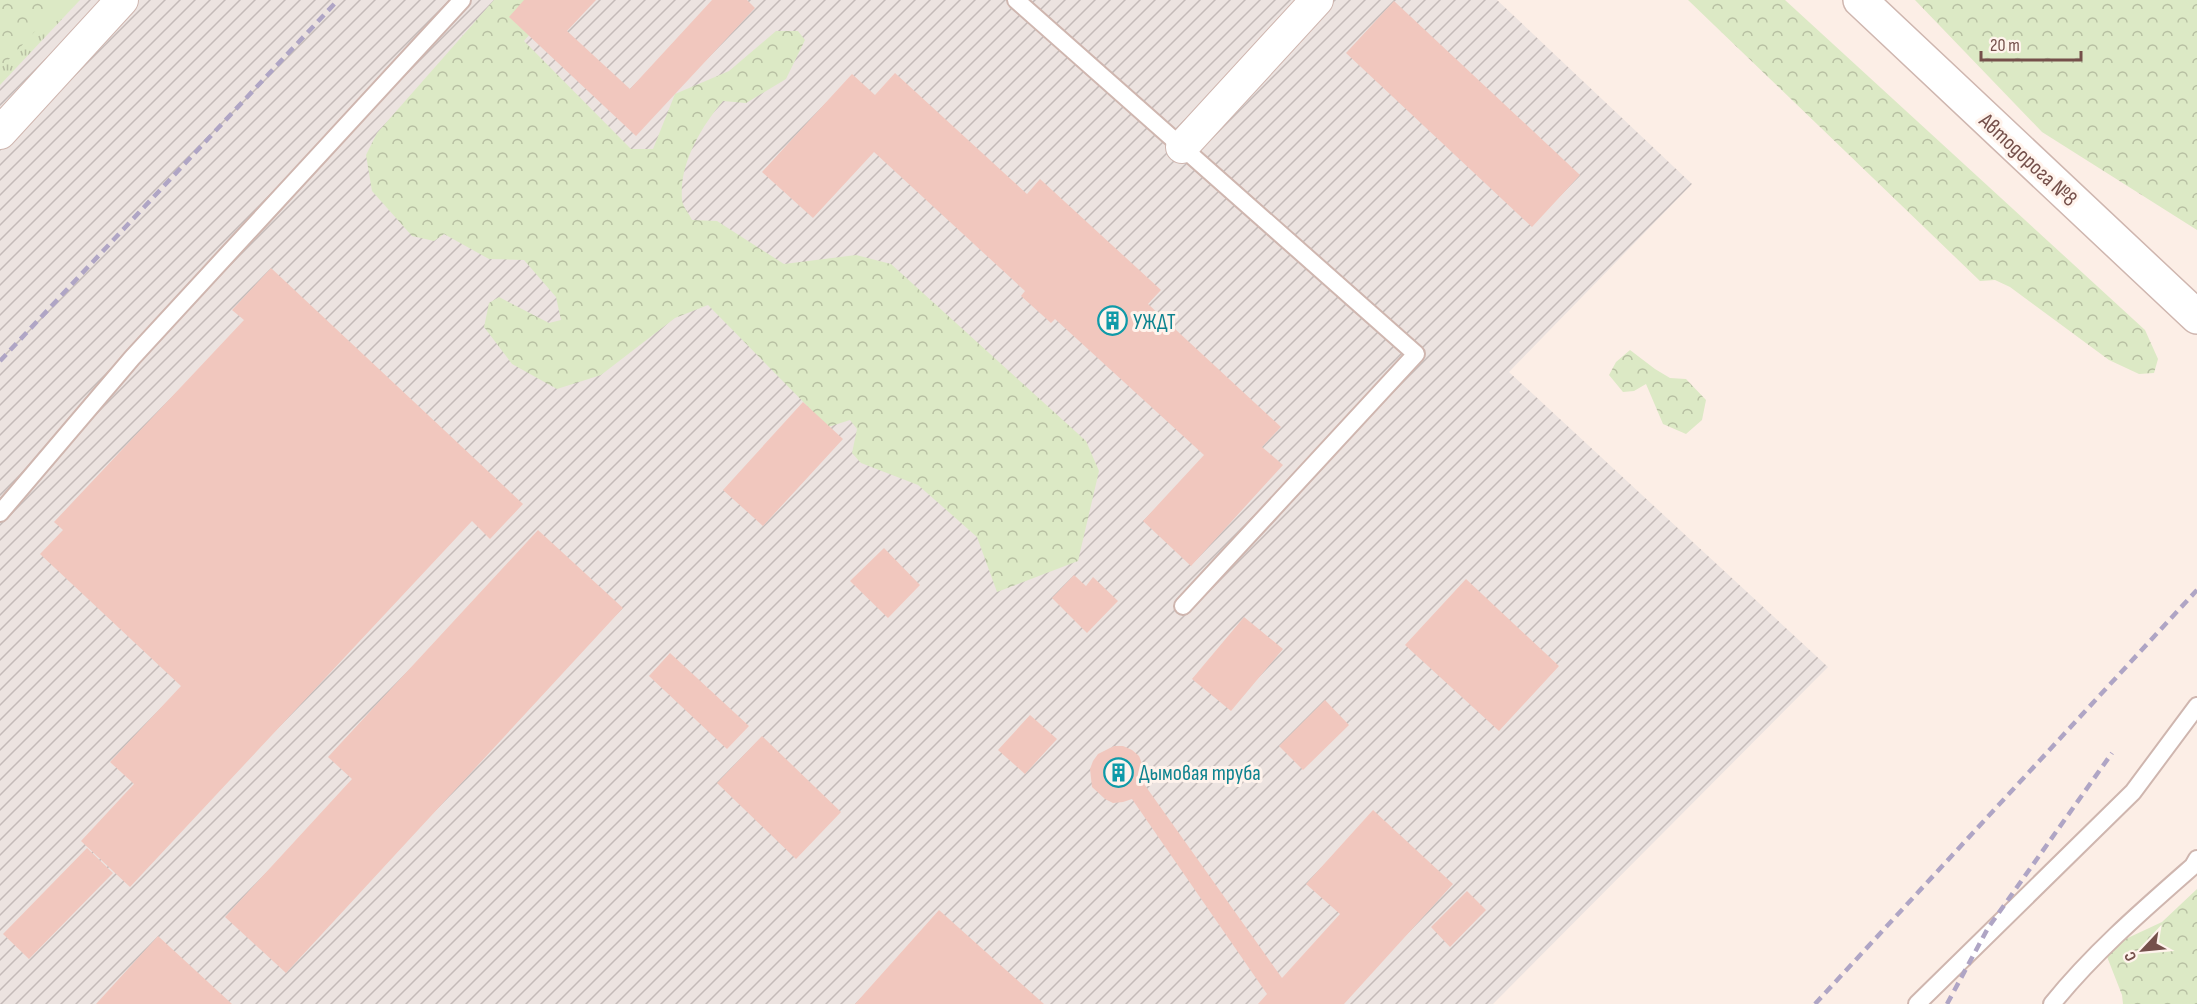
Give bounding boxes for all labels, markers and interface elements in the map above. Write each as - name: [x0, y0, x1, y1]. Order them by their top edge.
- scale bar: [1981, 24, 2082, 62]
- text: 20 m: [1990, 35, 2020, 56]
- street label: Автодорога №8: [1973, 107, 2083, 212]
- building icon: УЖДТ: [1096, 305, 1128, 337]
- place label: УЖДТ: [1133, 309, 1176, 336]
- building icon: Дымовая труба: [1102, 756, 1134, 788]
- place label: Дымовая труба: [1139, 760, 1261, 787]
- north arrow: [2113, 920, 2173, 980]
- text: С: [2121, 948, 2141, 964]

